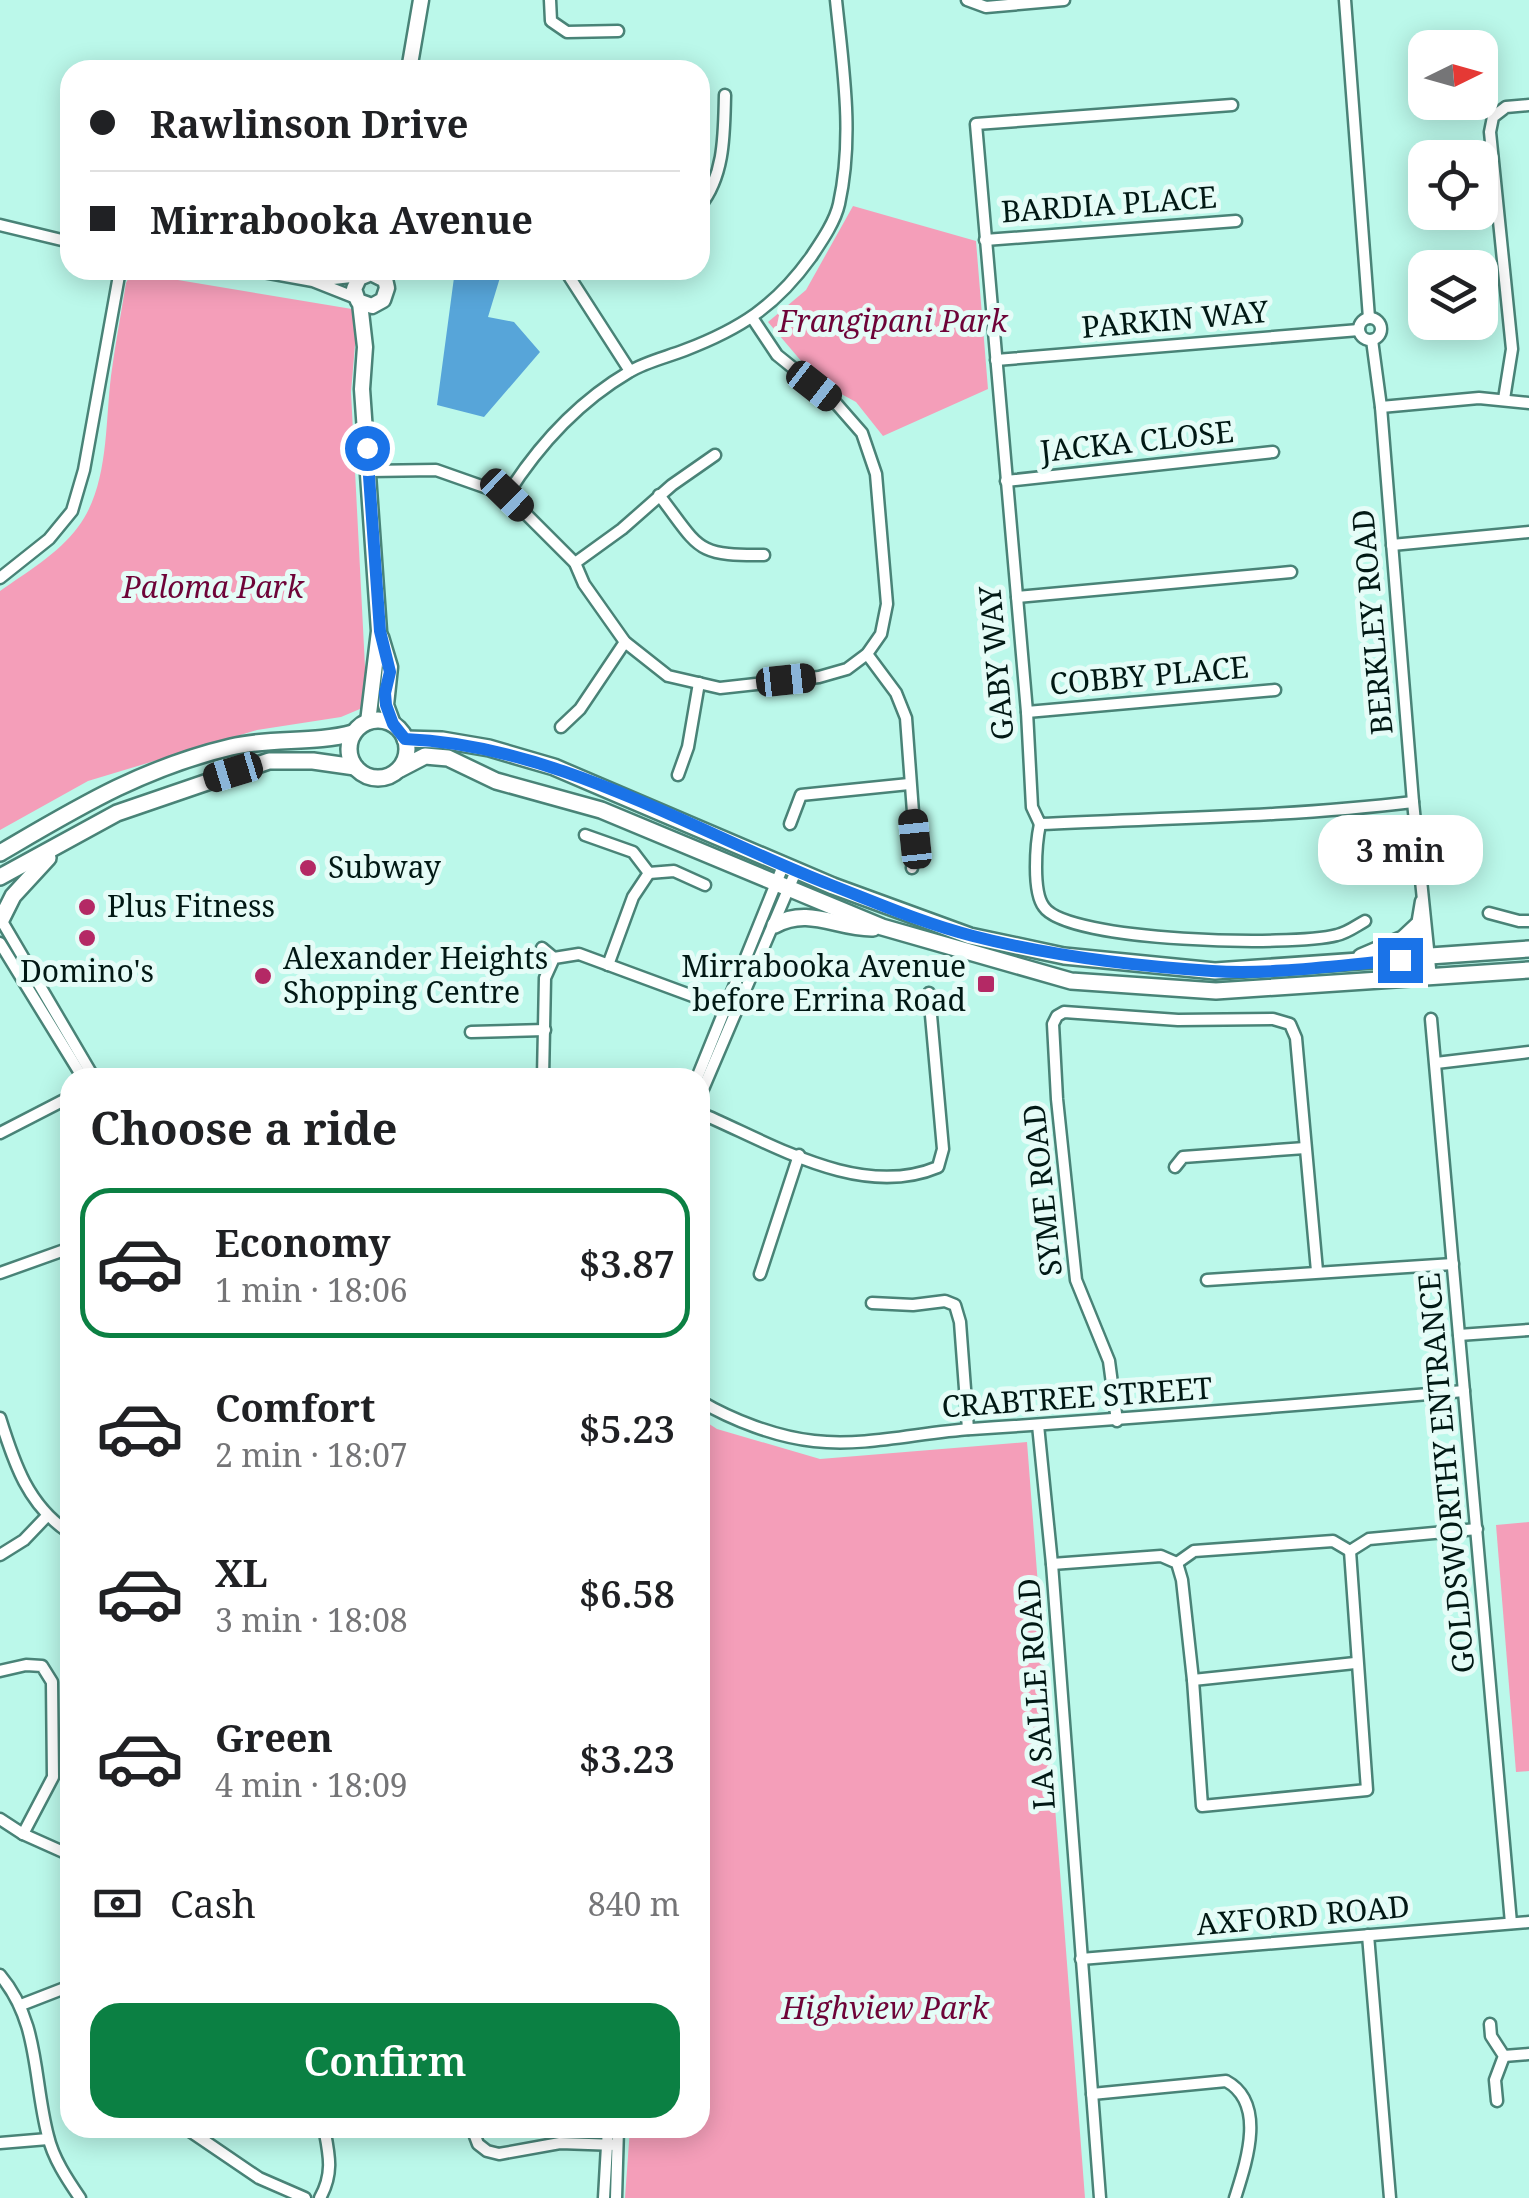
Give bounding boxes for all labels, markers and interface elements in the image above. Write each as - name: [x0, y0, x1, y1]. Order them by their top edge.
- north arrow: [1408, 30, 1498, 120]
- map controls: [1408, 30, 1498, 340]
- text: Rawlinson Drive: [150, 97, 468, 149]
- button: locate: [1408, 140, 1498, 230]
- street label: BARDIA PLACE: [1000, 176, 1218, 231]
- text: Mirrabooka Avenue: [150, 193, 533, 245]
- button: layers: [1408, 250, 1498, 340]
- street label: PARKIN WAY: [1080, 290, 1270, 347]
- park label: Frangipani Park: [778, 300, 1008, 341]
- car: [781, 356, 847, 416]
- street label: JACKA CLOSE: [1037, 410, 1235, 471]
- route start: [345, 426, 390, 471]
- car: [475, 463, 539, 527]
- street label: BERKLEY ROAD: [1341, 508, 1402, 737]
- park label: Paloma Park: [121, 566, 305, 607]
- street label: GABY WAY: [968, 584, 1023, 742]
- street label: COBBY PLACE: [1048, 645, 1250, 704]
- car: [755, 662, 817, 698]
- car: [200, 749, 266, 795]
- car: [897, 808, 933, 870]
- callout: 3 min: [1318, 815, 1482, 885]
- text: 3 min: [1356, 828, 1445, 871]
- place label: Subway: [328, 846, 441, 887]
- marker: Subway: [297, 857, 319, 879]
- place label: Plus Fitness: [107, 885, 275, 926]
- marker: Plus Fitness: [76, 896, 98, 918]
- marker: Domino's: [76, 927, 98, 949]
- place label: Alexander Heights Shopping Centre: [283, 937, 548, 1012]
- route end: [1378, 938, 1423, 983]
- place label: Mirrabooka Avenue before Errina Road: [681, 945, 966, 1020]
- place label: Domino's: [20, 950, 154, 991]
- marker: Alexander Heights Shopping Centre: [252, 965, 274, 987]
- marker: Mirrabooka Avenue before Errina Road: [975, 973, 997, 995]
- text: Choose a ride: [90, 1097, 398, 1158]
- street label: SYME ROAD: [1012, 1102, 1071, 1278]
- text: Economy: [215, 1216, 391, 1268]
- icon: car: [95, 1218, 185, 1308]
- text: $3.87: [579, 1237, 675, 1289]
- text: 1 min · 18:06: [215, 1268, 408, 1311]
- street label: GOLDSWORTHY ENTRANCE: [1408, 1271, 1483, 1675]
- street label: CRABTREE STREET: [940, 1367, 1214, 1426]
- text: Comfort: [215, 1381, 375, 1433]
- icon: car: [95, 1383, 185, 1473]
- text: $5.23: [579, 1402, 675, 1454]
- text: 2 min · 18:07: [215, 1433, 408, 1476]
- text: XL: [215, 1546, 268, 1598]
- icon: car: [95, 1548, 185, 1638]
- text: $6.58: [579, 1567, 675, 1619]
- street label: LA SALLE ROAD: [1007, 1577, 1064, 1811]
- text: 3 min · 18:08: [215, 1598, 408, 1641]
- text: Green: [215, 1711, 333, 1763]
- icon: car: [95, 1713, 185, 1803]
- text: $3.23: [579, 1732, 675, 1784]
- text: 4 min · 18:09: [215, 1763, 408, 1806]
- icon: cash: [90, 1876, 145, 1931]
- text: Cash: [170, 1877, 256, 1929]
- text: 840 m: [588, 1882, 680, 1925]
- street label: AXFORD ROAD: [1195, 1885, 1411, 1944]
- park label: Highview Park: [780, 1987, 989, 2028]
- button: Confirm: [90, 2003, 680, 2118]

